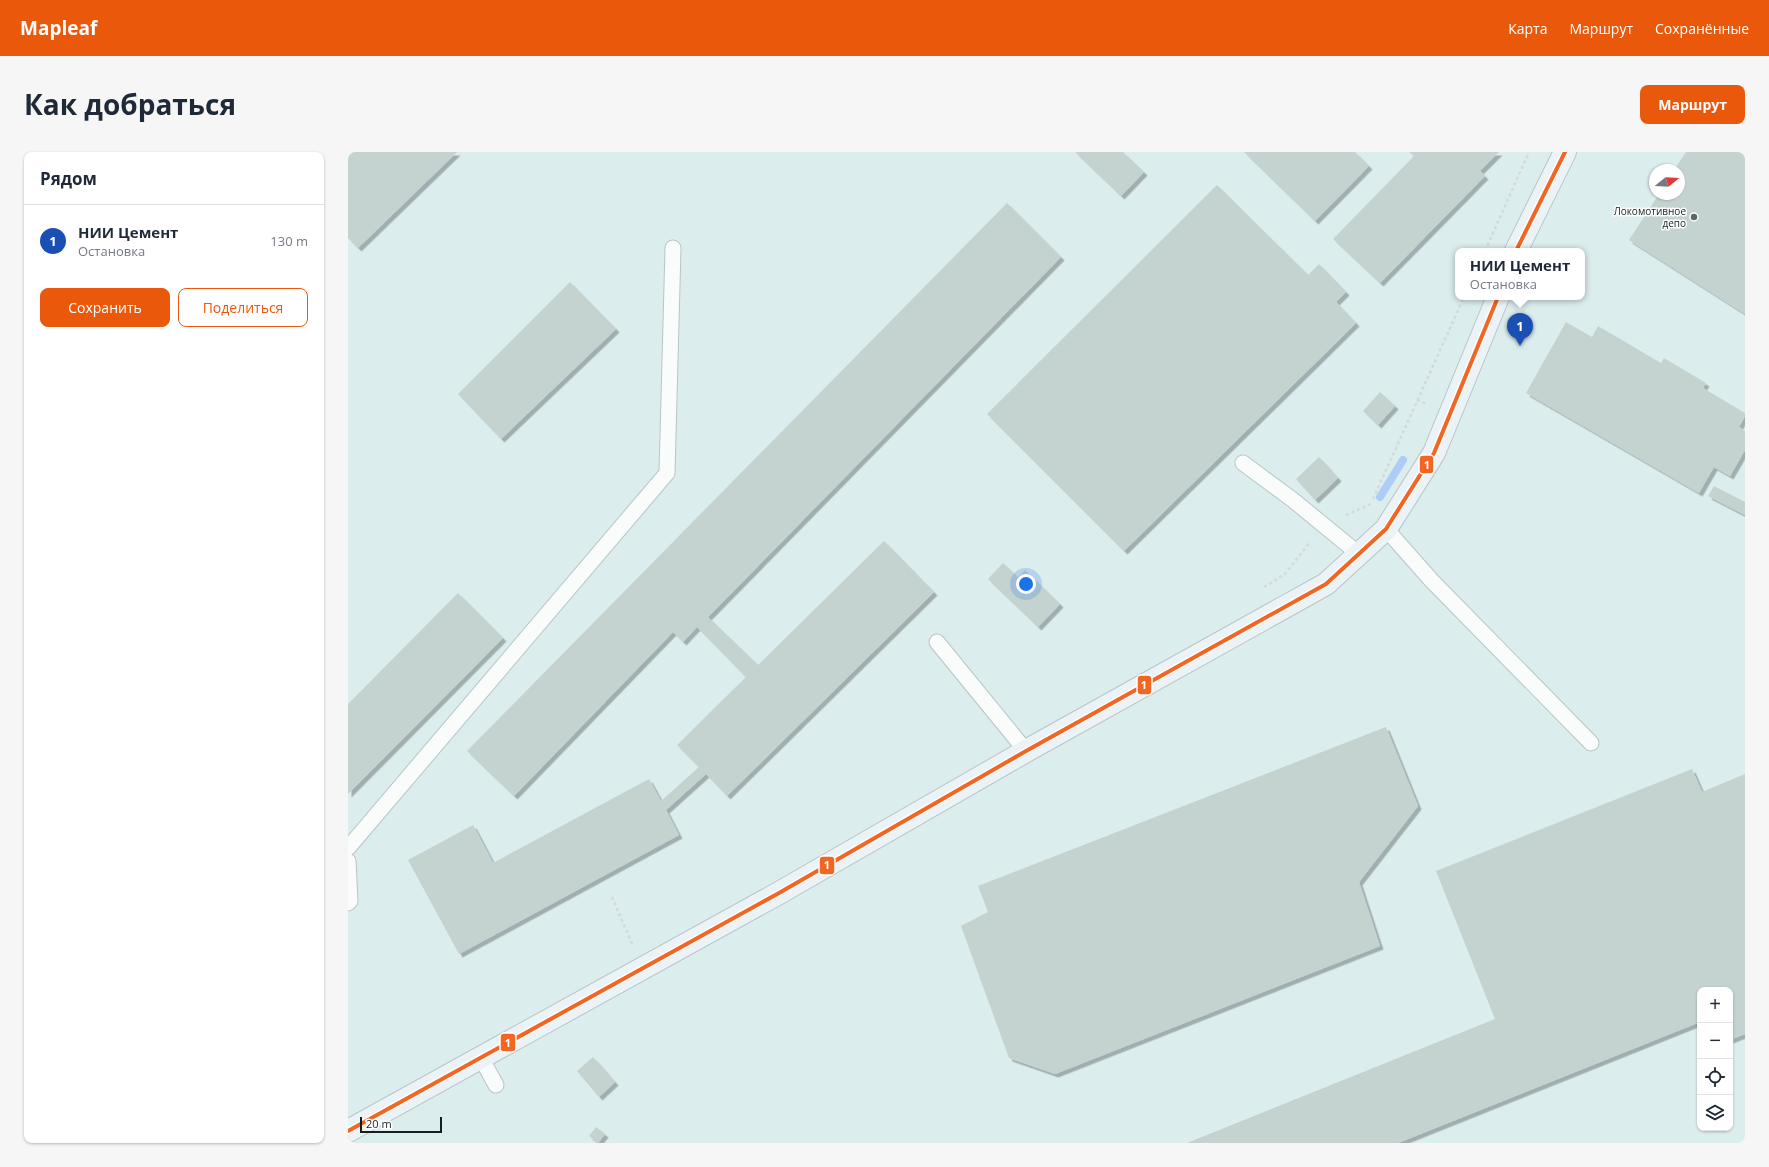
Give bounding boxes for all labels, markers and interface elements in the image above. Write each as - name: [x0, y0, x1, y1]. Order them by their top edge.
- text: Mapleaf: [20, 15, 97, 41]
- text: Карта: [1508, 19, 1547, 38]
- text: Маршрут: [1569, 19, 1633, 38]
- text: Сохранённые: [1655, 19, 1749, 38]
- text: Как добраться: [24, 85, 236, 123]
- button: Маршрут: [1640, 85, 1745, 124]
- north arrow: [1649, 164, 1685, 200]
- text: Рядом: [40, 167, 97, 190]
- place label: Локомотивное депо: [1614, 204, 1686, 230]
- marker: Локомотивное депо: [1689, 212, 1699, 222]
- text: НИИ Цемент: [78, 222, 178, 242]
- text: 1: [49, 232, 57, 250]
- text: 130 m: [270, 232, 308, 250]
- text: Остановка: [78, 242, 145, 260]
- popup: [1455, 248, 1585, 300]
- text: НИИ Цемент: [1470, 255, 1570, 275]
- text: Остановка: [1470, 275, 1537, 293]
- button: Сохранить: [40, 288, 170, 327]
- button: Поделиться: [178, 288, 308, 327]
- pin: 1: [1507, 313, 1533, 346]
- line badge: 1: [1419, 455, 1434, 474]
- text: 1: [1424, 457, 1430, 472]
- your location: [1016, 574, 1036, 594]
- line badge: 1: [1137, 675, 1152, 695]
- text: 1: [1141, 677, 1147, 692]
- line badge: 1: [819, 856, 835, 875]
- text: 1: [824, 857, 830, 872]
- map controls: [1697, 987, 1733, 1131]
- button: +: [1697, 987, 1733, 1023]
- button: −: [1697, 1023, 1733, 1059]
- line badge: 1: [500, 1033, 516, 1052]
- text: 1: [505, 1035, 511, 1050]
- button: locate: [1697, 1059, 1733, 1095]
- button: layers: [1697, 1095, 1733, 1131]
- scale bar: [360, 1115, 442, 1134]
- text: 20 m: [366, 1116, 392, 1131]

